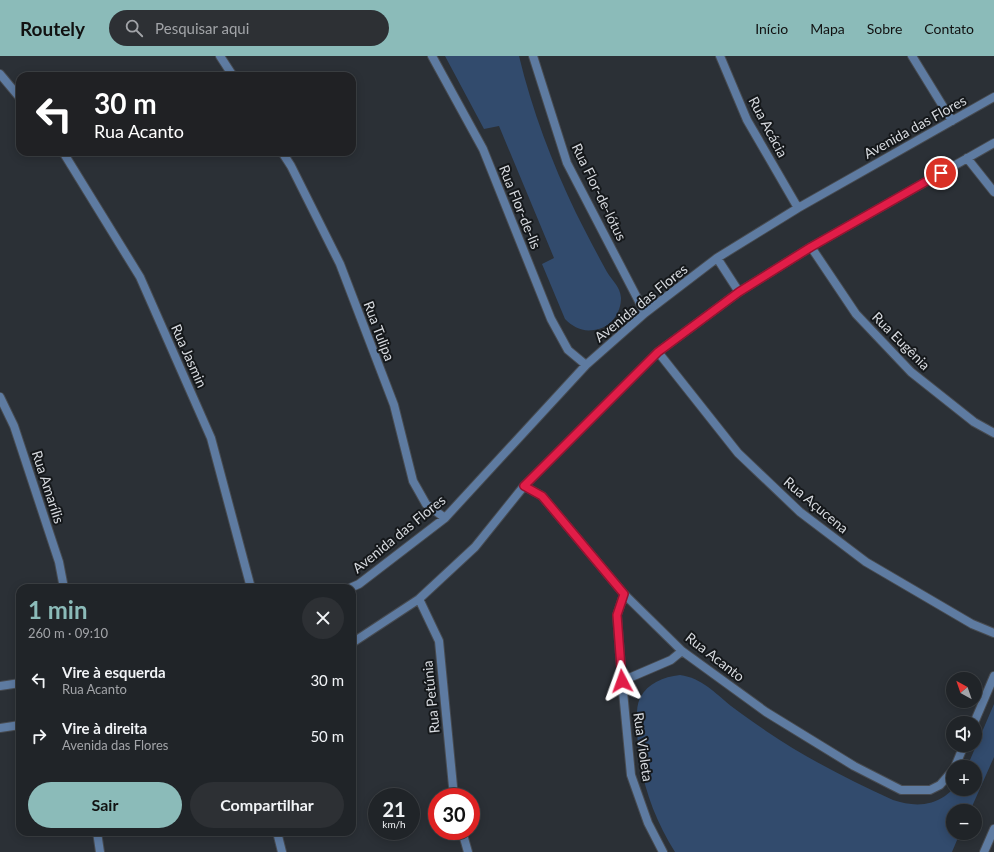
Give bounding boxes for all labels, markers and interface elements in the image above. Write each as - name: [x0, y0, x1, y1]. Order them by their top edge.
- search box: [109, 10, 389, 46]
- text: Routely: [20, 17, 85, 40]
- icon: search: [123, 17, 145, 39]
- text: Pesquisar aqui: [155, 19, 249, 37]
- text: Início: [755, 20, 788, 37]
- text: Mapa: [810, 20, 845, 37]
- text: Sobre: [867, 20, 902, 37]
- text: Contato: [924, 20, 974, 37]
- text: 30 m: [94, 86, 157, 120]
- icon: left: [28, 88, 80, 140]
- street label: Avenida das Flores: [861, 91, 969, 162]
- street label: Rua Acácia: [745, 94, 792, 160]
- text: Rua Acanto: [94, 120, 184, 142]
- street label: Rua Flor-de-lótus: [569, 140, 630, 243]
- pin: [924, 156, 958, 190]
- street label: Rua Flor-de-lis: [496, 162, 545, 251]
- icon: arrive: [930, 162, 952, 184]
- street label: Avenida das Flores: [591, 260, 691, 345]
- street label: Rua Tulipa: [360, 299, 399, 363]
- street label: Rua Eugênia: [869, 308, 934, 373]
- street label: Rua Jasmin: [168, 321, 211, 390]
- street label: Rua Amarílis: [29, 448, 68, 525]
- street label: Rua Açucena: [781, 473, 852, 537]
- street label: Avenida das Flores: [349, 491, 449, 576]
- text: 1 min: [28, 595, 88, 624]
- button: close: [302, 597, 344, 639]
- text: 260 m · 09:10: [28, 625, 108, 641]
- street label: Rua Acanto: [683, 628, 748, 685]
- street label: Rua Petúnia: [418, 660, 443, 734]
- position arrow: [601, 660, 643, 702]
- text: Vire à esquerda: [62, 663, 166, 681]
- icon: left: [28, 669, 50, 691]
- text: 30 m: [310, 671, 344, 689]
- north arrow: [946, 672, 982, 708]
- map controls: [946, 672, 982, 840]
- text: Rua Acanto: [62, 681, 127, 697]
- street label: Rua Violeta: [630, 711, 657, 783]
- button: sound: [946, 716, 982, 752]
- text: Vire à direita: [62, 719, 147, 737]
- icon: right: [28, 725, 50, 747]
- text: 50 m: [310, 727, 344, 745]
- text: Avenida das Flores: [62, 737, 168, 753]
- button: +: [946, 760, 982, 796]
- button: Sair: [28, 782, 182, 828]
- button: Compartilhar: [190, 782, 344, 828]
- speed limit sign: 30: [428, 788, 480, 840]
- text: 21: [382, 797, 406, 821]
- button: −: [946, 804, 982, 840]
- text: km/h: [382, 818, 406, 830]

